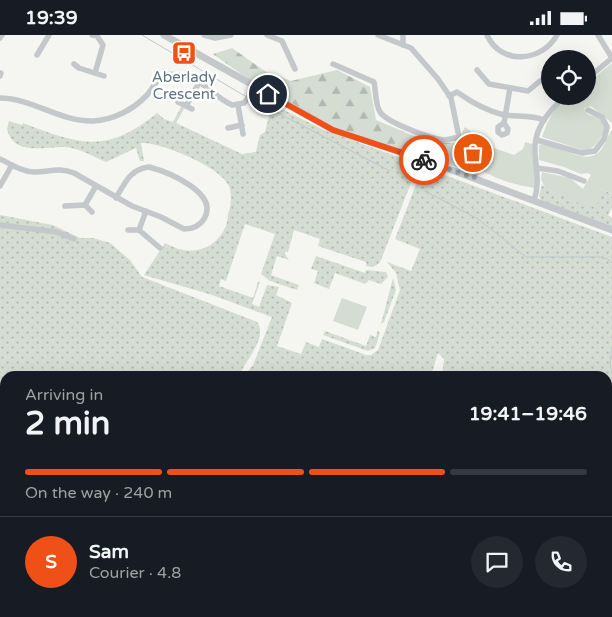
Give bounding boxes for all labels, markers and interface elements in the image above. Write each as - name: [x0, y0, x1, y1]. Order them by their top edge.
- text: 19:39: [25, 7, 78, 29]
- bus stop icon: Aberlady Crescent: [171, 40, 197, 66]
- map controls: [541, 50, 596, 105]
- button: locate: [541, 50, 596, 105]
- place label: Aberlady Crescent: [152, 68, 216, 103]
- pin: [247, 73, 289, 115]
- icon: home: [254, 80, 282, 108]
- pin: [452, 132, 494, 174]
- courier: [399, 135, 449, 185]
- icon: bag: [459, 139, 487, 167]
- icon: bike: [410, 146, 438, 174]
- text: Arriving in: [25, 385, 103, 405]
- text: 19:41–19:46: [469, 403, 587, 425]
- text: 2 min: [25, 405, 110, 443]
- text: On the way · 240 m: [25, 483, 172, 503]
- button: chat: [471, 536, 523, 588]
- button: phone: [535, 536, 587, 588]
- text: Sam: [89, 541, 129, 563]
- text: S: [45, 551, 57, 573]
- text: Courier · 4.8: [89, 563, 181, 583]

